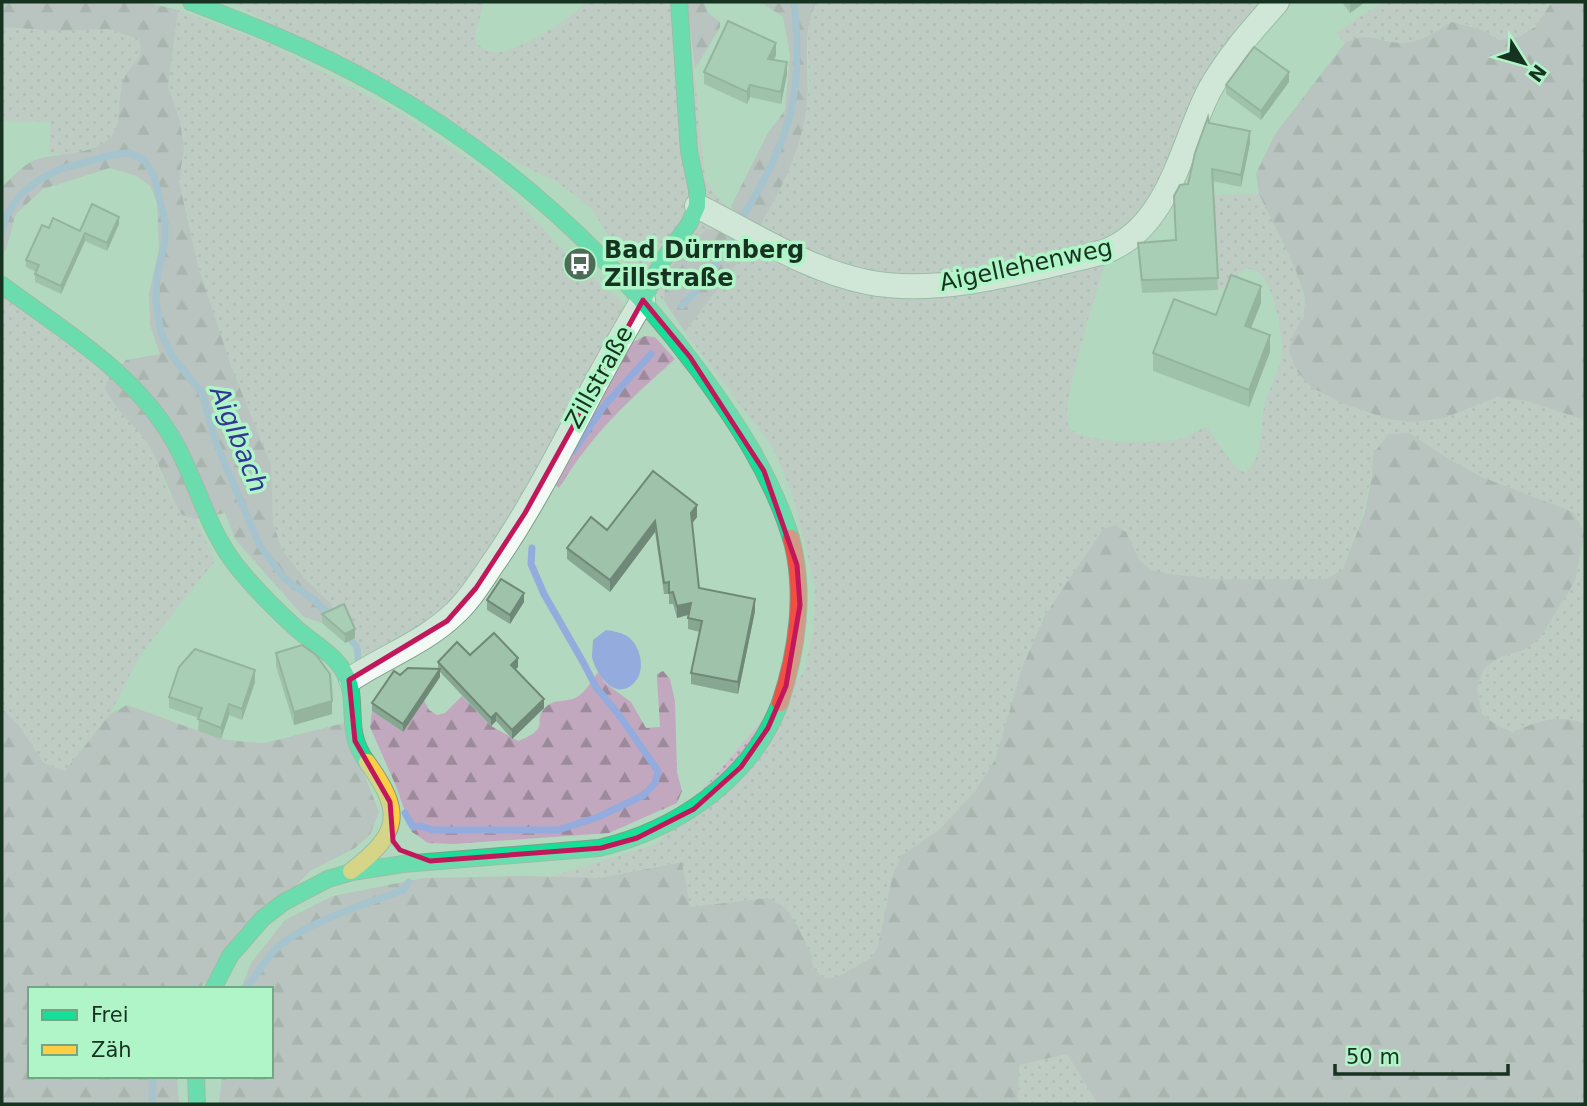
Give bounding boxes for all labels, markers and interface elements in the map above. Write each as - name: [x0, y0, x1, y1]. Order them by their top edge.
- north arrow: [1489, 28, 1559, 98]
- text: N: [1524, 60, 1551, 86]
- street label: Aigellehenweg: [937, 233, 1115, 297]
- place label: Bad Dürrnberg Zillstraße: [604, 236, 804, 292]
- bus stop icon: Bad Dürrnberg Zillstraße: [561, 245, 599, 283]
- street label: Zillstraße: [559, 321, 639, 433]
- water label: Aiglbach: [203, 380, 274, 497]
- legend: [28, 987, 273, 1078]
- text: Frei: [91, 1003, 128, 1027]
- scale bar: [1335, 1032, 1508, 1076]
- text: Zäh: [91, 1038, 132, 1062]
- text: 50 m: [1346, 1045, 1400, 1069]

